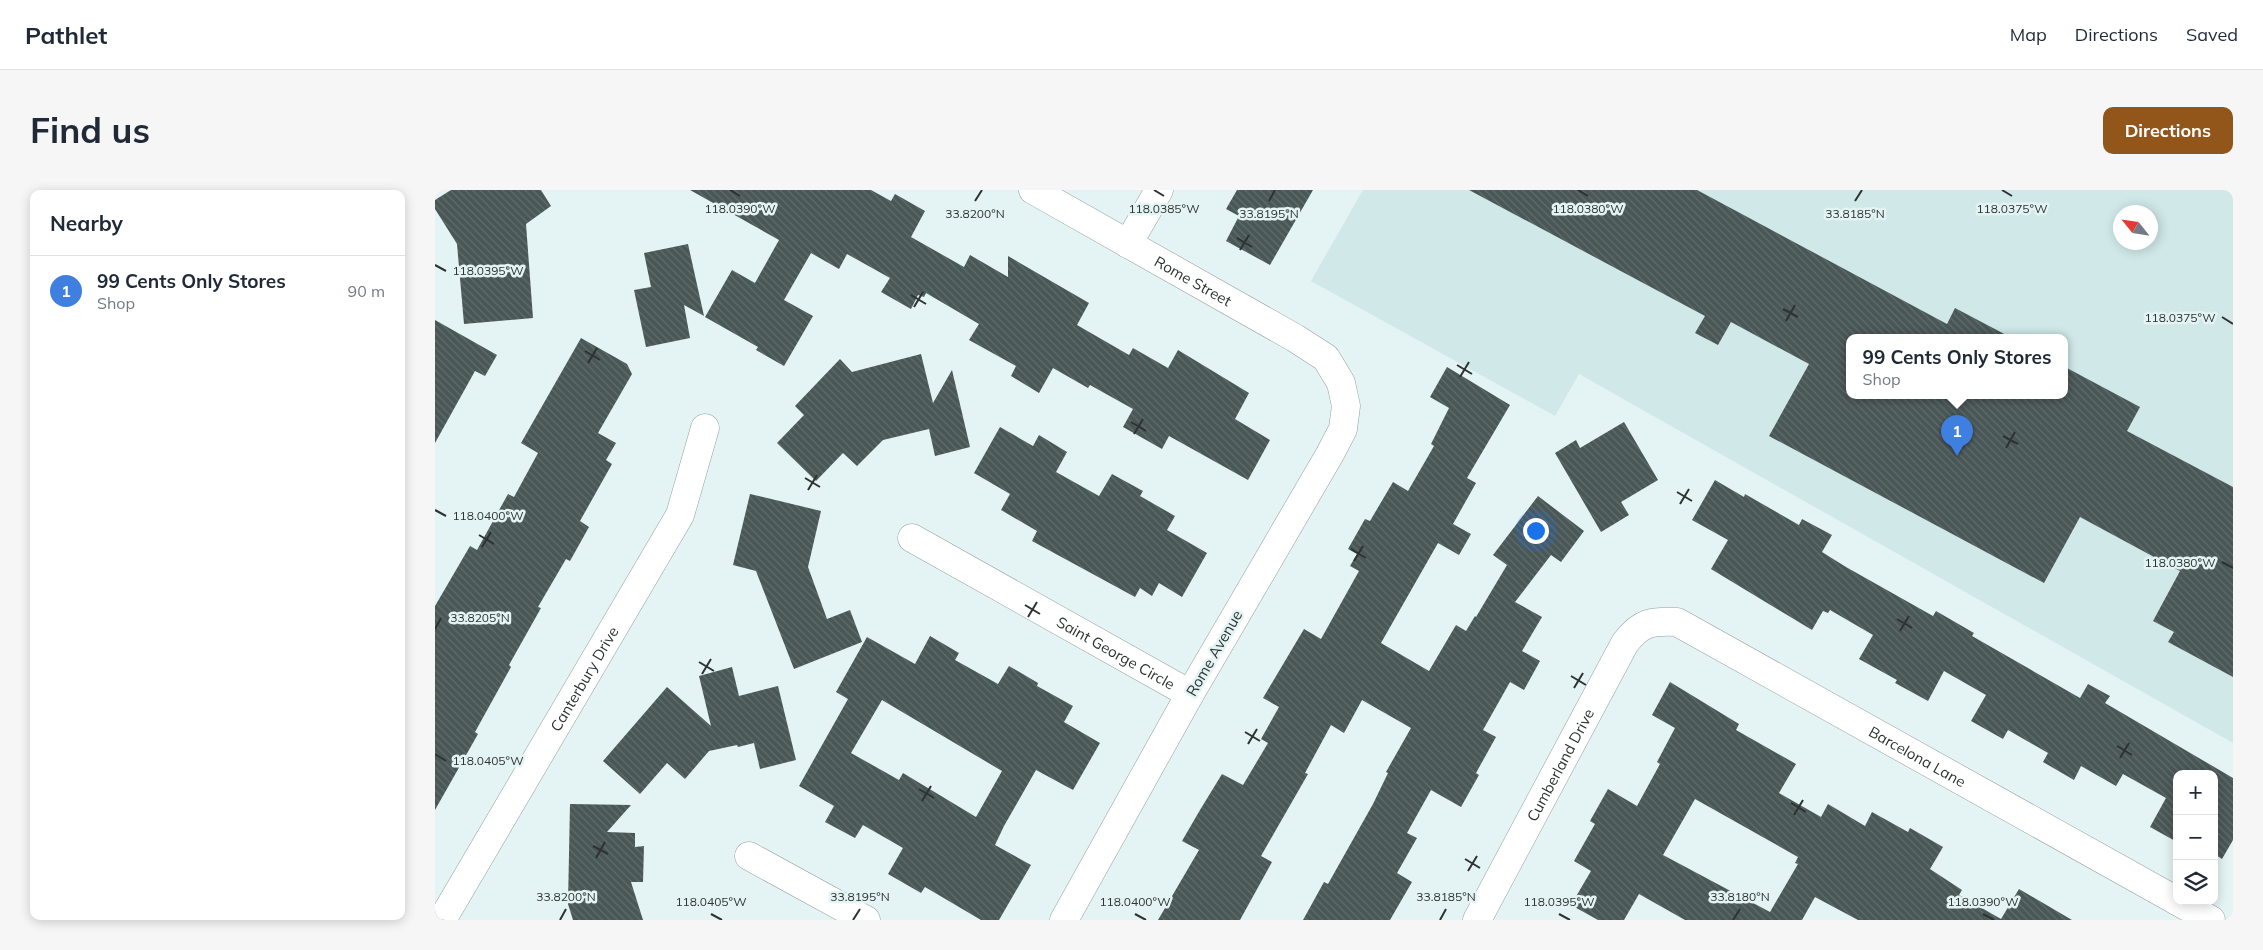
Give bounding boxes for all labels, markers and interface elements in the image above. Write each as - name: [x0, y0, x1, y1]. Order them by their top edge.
- text: Pathlet: [25, 20, 107, 50]
- text: Map: [2010, 23, 2047, 46]
- text: Directions: [2075, 23, 2158, 46]
- text: Saved: [2186, 23, 2238, 46]
- button: Directions: [2103, 107, 2233, 154]
- text: Find us: [30, 108, 150, 152]
- text: 118.0390°W: [704, 201, 776, 216]
- text: 118.0385°W: [1128, 201, 1200, 216]
- text: 118.0380°W: [1552, 201, 1624, 216]
- text: 118.0375°W: [1976, 201, 2048, 216]
- north arrow: [2113, 205, 2158, 250]
- text: 33.8200°N: [945, 206, 1005, 221]
- text: 33.8195°N: [1239, 206, 1299, 221]
- text: 33.8185°N: [1825, 206, 1885, 221]
- text: Nearby: [50, 210, 123, 236]
- street label: Rome Street: [1151, 251, 1235, 310]
- text: 118.0395°W: [452, 263, 524, 278]
- text: 99 Cents Only Stores: [97, 269, 286, 293]
- text: 1: [61, 281, 71, 301]
- text: 90 m: [348, 281, 385, 301]
- text: Shop: [97, 293, 135, 313]
- text: 118.0375°W: [2144, 310, 2216, 325]
- popup: [1846, 334, 2068, 399]
- text: 99 Cents Only Stores: [1863, 345, 2051, 369]
- text: Shop: [1863, 369, 1901, 389]
- pin: 1: [1941, 415, 1973, 456]
- text: 118.0400°W: [452, 508, 524, 523]
- your location: [1523, 518, 1549, 544]
- text: 118.0380°W: [2144, 555, 2216, 570]
- street label: Rome Avenue: [1182, 607, 1246, 699]
- text: 33.8205°N: [450, 610, 510, 625]
- street label: Saint George Circle: [1054, 612, 1179, 693]
- street label: Canterbury Drive: [546, 623, 622, 734]
- street label: Cumberland Drive: [1522, 705, 1598, 824]
- street label: Barcelona Lane: [1866, 722, 1969, 791]
- text: 118.0405°W: [452, 753, 524, 768]
- map controls: [2173, 770, 2218, 905]
- button: +: [2173, 770, 2218, 815]
- button: −: [2173, 815, 2218, 860]
- button: layers: [2173, 860, 2218, 905]
- text: 33.8200°N: [536, 889, 596, 904]
- text: 33.8195°N: [830, 889, 890, 904]
- text: 33.8185°N: [1416, 889, 1476, 904]
- text: 33.8180°N: [1710, 889, 1770, 904]
- text: 118.0405°W: [675, 894, 747, 909]
- text: 118.0400°W: [1099, 894, 1171, 909]
- text: 118.0395°W: [1523, 894, 1595, 909]
- text: 118.0390°W: [1947, 894, 2019, 909]

